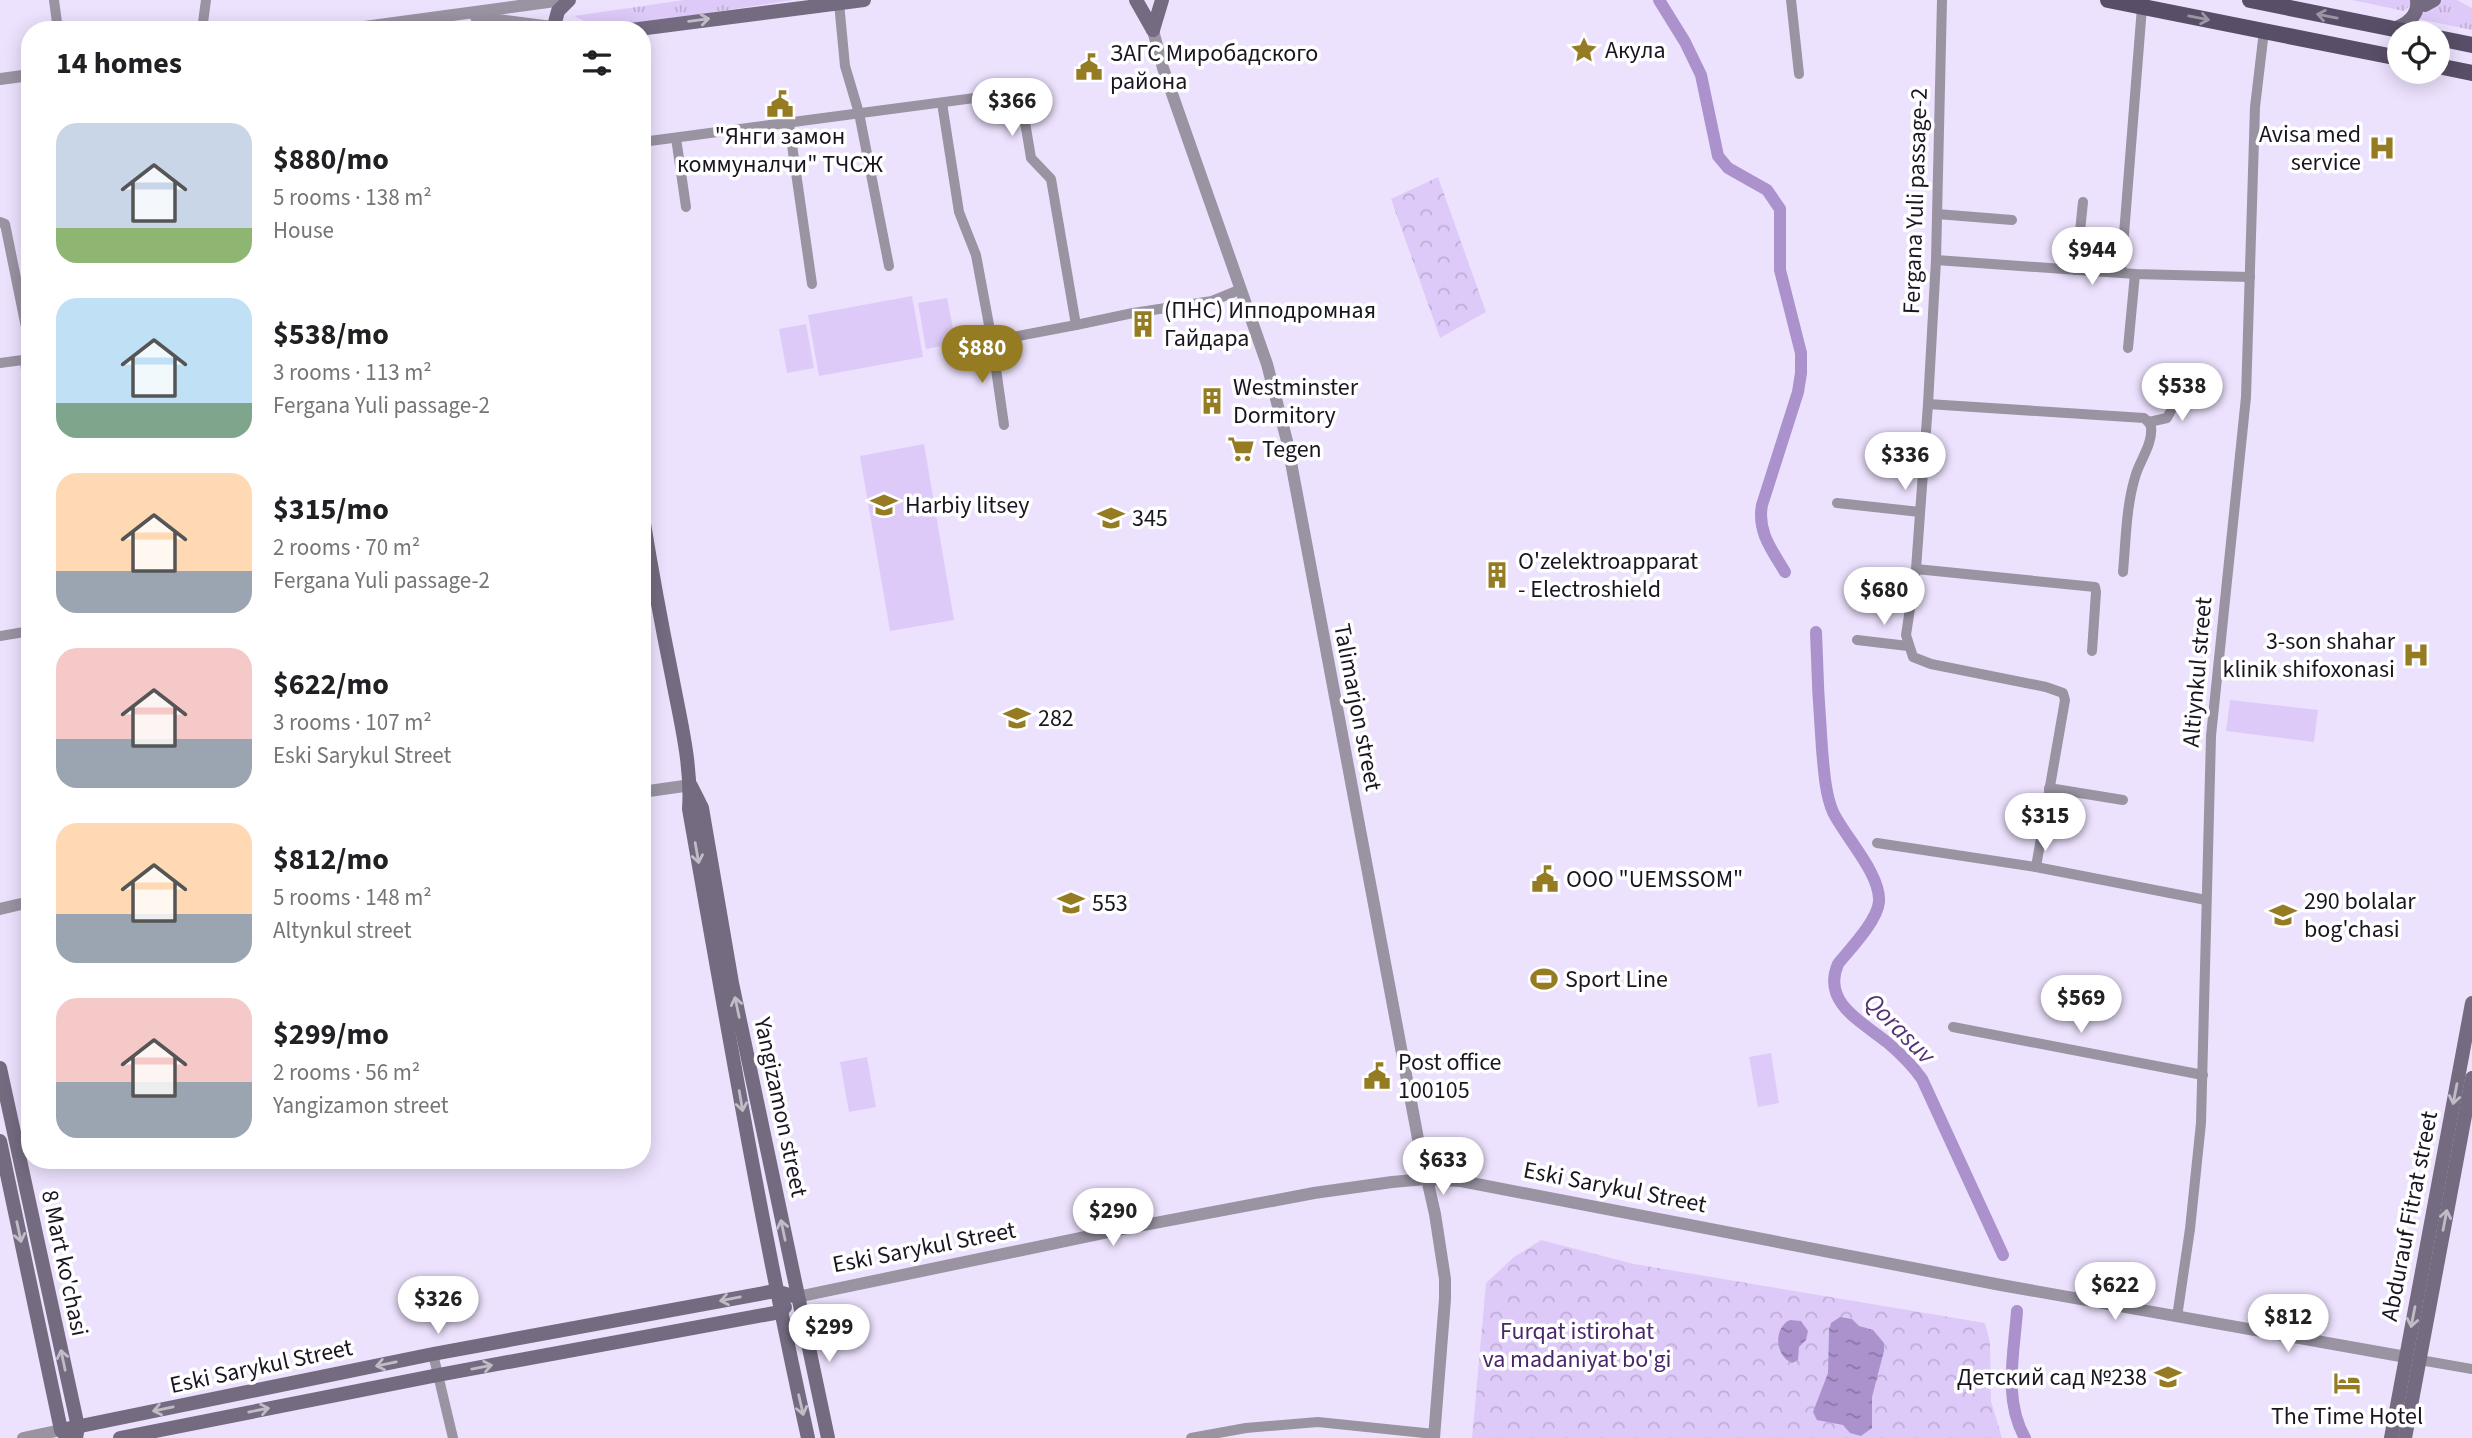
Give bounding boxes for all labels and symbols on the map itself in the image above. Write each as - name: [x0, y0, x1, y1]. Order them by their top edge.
- one-way arrow: [2316, 8, 2339, 22]
- one-way arrow: [2187, 12, 2210, 26]
- one-way arrow: [687, 13, 710, 26]
- place label: Акула: [1605, 33, 1665, 68]
- place icon: Акула: [1569, 35, 1599, 65]
- place label: ЗАГС Миробадского района: [1110, 36, 1318, 99]
- public building icon: ЗАГС Миробадского района: [1074, 52, 1104, 82]
- pin: $366: [971, 78, 1053, 138]
- street label: Fergana Yuli passage-2: [1894, 87, 1937, 315]
- public building icon: "Янги замон коммуналчи" ТЧСЖ: [765, 89, 795, 119]
- place label: Avisa med service: [2259, 117, 2361, 180]
- place label: "Янги замон коммуналчи" ТЧСЖ: [677, 119, 883, 182]
- hospital icon: Avisa med service: [2367, 133, 2397, 163]
- pin: $944: [2051, 228, 2133, 287]
- place label: (ПНС) Ипподромная Гайдара: [1164, 293, 1376, 356]
- building icon: (ПНС) Ипподромная Гайдара: [1128, 309, 1158, 339]
- pin: $880: [941, 326, 1023, 385]
- pin: $538: [2141, 364, 2223, 423]
- place label: Westminster Dormitory: [1233, 370, 1359, 433]
- building icon: Westminster Dormitory: [1197, 386, 1227, 416]
- place label: Tegen: [1262, 432, 1322, 467]
- pin: $336: [1864, 433, 1946, 492]
- supermarket icon: Tegen: [1226, 434, 1256, 464]
- place label: Harbiy litsey: [905, 488, 1029, 523]
- school or university icon: Harbiy litsey: [869, 490, 899, 520]
- place label: 345: [1132, 501, 1168, 536]
- school or university icon: 345: [1096, 503, 1126, 533]
- place label: O'zelektroapparat - Electroshield: [1518, 544, 1698, 607]
- building icon: O'zelektroapparat - Electroshield: [1482, 560, 1512, 590]
- pin: $680: [1843, 568, 1925, 627]
- street label: Altiynkul street: [2174, 596, 2221, 749]
- street label: Talimarjon street: [1324, 620, 1391, 794]
- place label: 3-son shahar klinik shifoxonasi: [2223, 624, 2396, 687]
- hospital icon: 3-son shahar klinik shifoxonasi: [2401, 640, 2431, 670]
- place label: 282: [1038, 701, 1074, 736]
- school or university icon: 282: [1002, 703, 1032, 733]
- pin: $315: [2004, 794, 2086, 853]
- one-way arrow: [690, 841, 704, 864]
- place label: ООО "UEMSSOM": [1566, 862, 1743, 897]
- public building icon: ООО "UEMSSOM": [1530, 864, 1560, 894]
- place label: 290 bolalar bog'chasi: [2304, 884, 2416, 947]
- place label: 553: [1092, 886, 1128, 921]
- school or university icon: 553: [1056, 888, 1086, 918]
- school or university icon: 290 bolalar bog'chasi: [2268, 900, 2298, 930]
- place label: Sport Line: [1565, 962, 1668, 997]
- sports icon: Sport Line: [1529, 964, 1559, 994]
- pin: $569: [2040, 976, 2122, 1035]
- water label: Qorasuv: [1855, 984, 1945, 1074]
- one-way arrow: [730, 996, 744, 1019]
- street label: Yangizamon street: [744, 1013, 817, 1200]
- place label: Post office 100105: [1398, 1045, 1502, 1108]
- public building icon: Post office 100105: [1362, 1061, 1392, 1091]
- one-way arrow: [2448, 1082, 2461, 1105]
- one-way arrow: [734, 1089, 748, 1112]
- street label: Abdurauf Fitrat street: [2372, 1108, 2447, 1324]
- pin: $633: [1402, 1138, 1484, 1197]
- street label: Eski Sarykul Street: [1520, 1153, 1710, 1222]
- street label: 8 Mart ko'chasi: [32, 1187, 97, 1339]
- pin: $290: [1072, 1188, 1154, 1248]
- one-way arrow: [2439, 1209, 2453, 1232]
- street label: Eski Sarykul Street: [829, 1213, 1019, 1282]
- one-way arrow: [775, 1219, 789, 1242]
- one-way arrow: [13, 1220, 27, 1243]
- pin: $622: [2074, 1262, 2156, 1322]
- pin: $326: [397, 1276, 479, 1336]
- one-way arrow: [719, 1293, 742, 1306]
- pin: $812: [2247, 1294, 2329, 1354]
- pin: $299: [788, 1304, 870, 1364]
- one-way arrow: [2406, 1306, 2420, 1328]
- park label: Furqat istirohat va madaniyat bo'gi: [1482, 1314, 1672, 1377]
- street label: Eski Sarykul Street: [166, 1330, 356, 1403]
- one-way arrow: [56, 1349, 70, 1372]
- one-way arrow: [375, 1357, 398, 1371]
- one-way arrow: [470, 1360, 493, 1373]
- place label: Детский сад №238: [1957, 1360, 2147, 1395]
- school or university icon: Детский сад №238: [2153, 1362, 2183, 1392]
- hotel icon: The Time Hotel: [2332, 1368, 2362, 1398]
- one-way arrow: [795, 1393, 808, 1416]
- place label: The Time Hotel: [2271, 1399, 2423, 1434]
- one-way arrow: [152, 1403, 175, 1417]
- one-way arrow: [247, 1403, 270, 1416]

